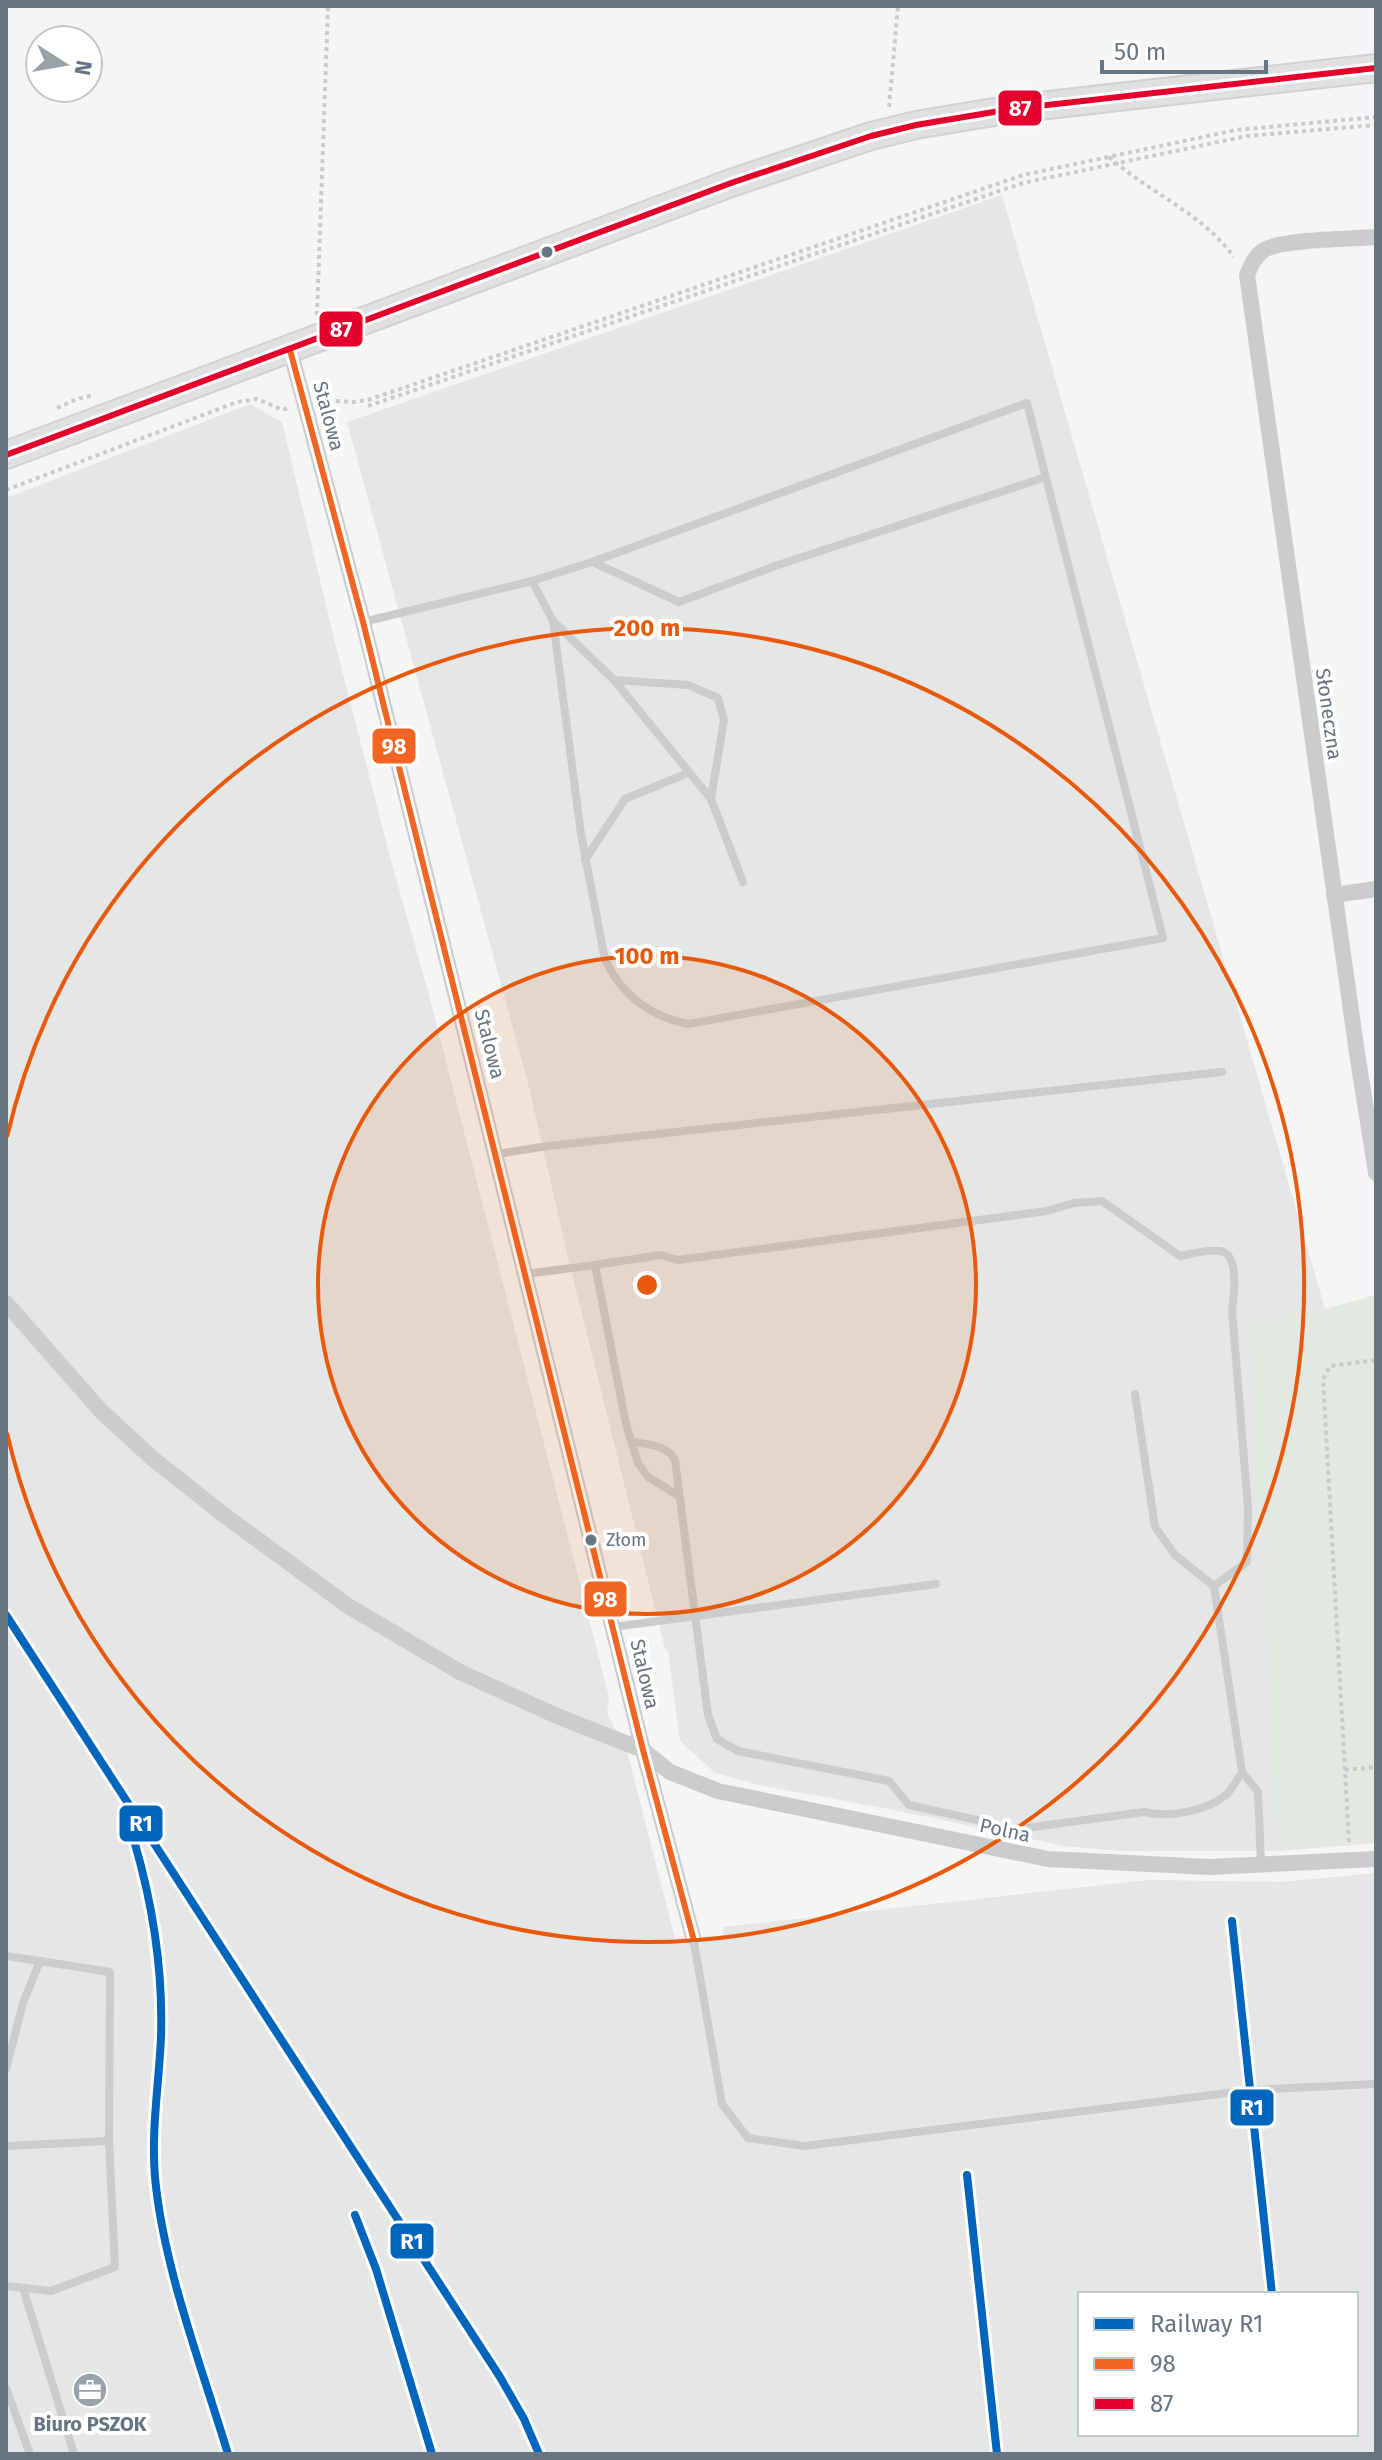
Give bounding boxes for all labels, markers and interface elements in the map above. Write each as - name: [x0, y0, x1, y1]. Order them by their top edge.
- north arrow: [24, 24, 104, 104]
- scale bar: [1102, 24, 1266, 74]
- text: 50 m: [1114, 38, 1166, 66]
- text: N: [68, 58, 98, 77]
- line badge: 87: [997, 89, 1043, 127]
- text: 87: [1009, 95, 1031, 122]
- unlabelled marker: [539, 244, 555, 260]
- line badge: 87: [318, 310, 364, 348]
- text: 87: [330, 316, 352, 343]
- street label: Stalowa: [308, 379, 350, 453]
- text: 200 m: [614, 614, 680, 642]
- street label: Słoneczna: [1311, 667, 1347, 761]
- line badge: 98: [371, 727, 417, 765]
- text: 98: [381, 733, 407, 760]
- text: 100 m: [614, 942, 680, 970]
- street label: Stalowa: [470, 1007, 510, 1081]
- centre of rings: [633, 1271, 661, 1299]
- place label: Złom: [606, 1529, 646, 1551]
- marker: Złom: [583, 1532, 599, 1548]
- line badge: 98: [583, 1580, 628, 1618]
- text: 98: [592, 1586, 618, 1613]
- street label: Stalowa: [625, 1637, 665, 1711]
- line badge: R1: [118, 1804, 164, 1843]
- text: R1: [129, 1810, 153, 1837]
- street label: Polna: [977, 1813, 1033, 1847]
- line badge: R1: [1229, 2088, 1275, 2127]
- text: R1: [1240, 2094, 1264, 2121]
- line badge: R1: [389, 2222, 435, 2260]
- text: R1: [400, 2228, 424, 2255]
- legend: [1078, 2292, 1358, 2436]
- text: Railway R1: [1150, 2310, 1264, 2338]
- text: 98: [1150, 2350, 1176, 2378]
- office icon: Biuro PSZOK: [71, 2371, 109, 2409]
- text: 87: [1150, 2390, 1174, 2418]
- place label: Biuro PSZOK: [34, 2412, 147, 2436]

